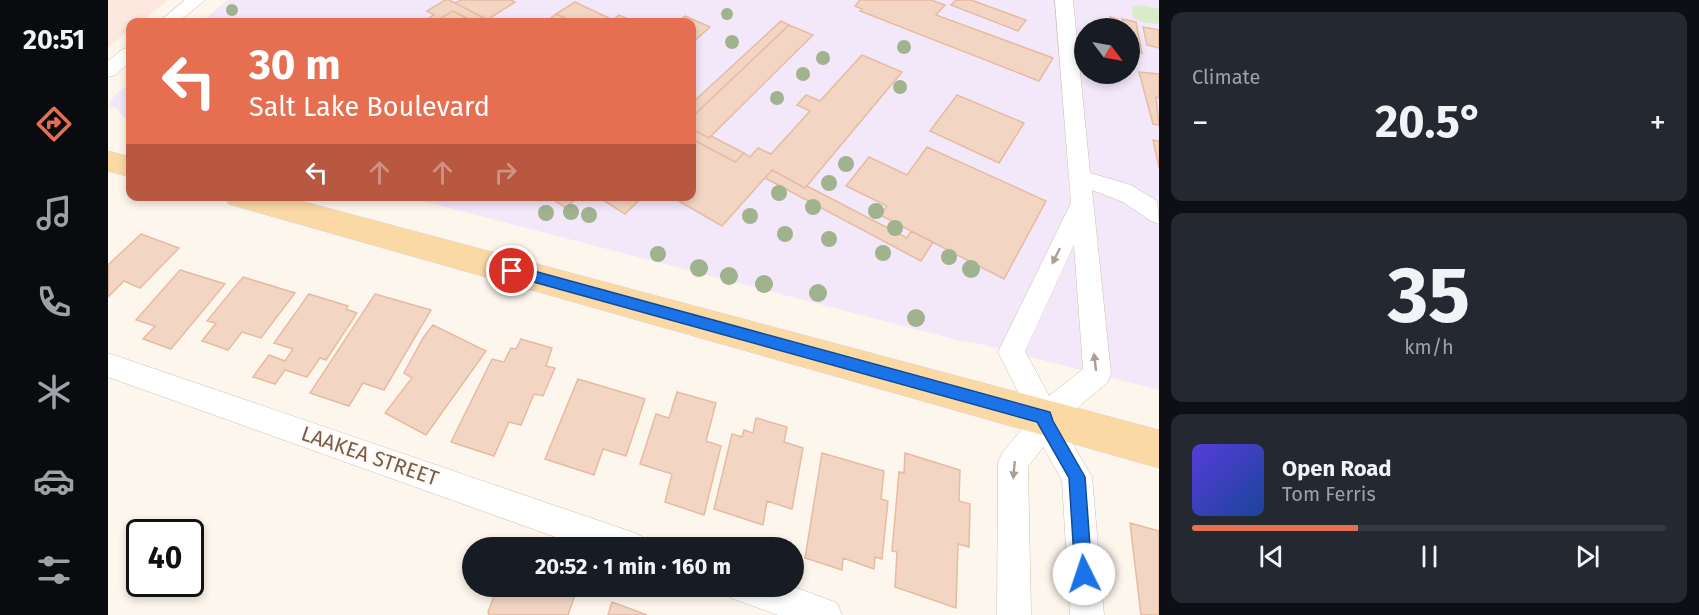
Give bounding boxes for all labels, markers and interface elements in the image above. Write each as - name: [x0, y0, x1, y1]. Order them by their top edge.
- north arrow: [1074, 18, 1140, 84]
- map controls: [1074, 18, 1140, 84]
- text: 20:51: [23, 24, 85, 56]
- text: 30 m: [249, 40, 341, 90]
- icon: left: [150, 42, 228, 120]
- text: Climate: [1192, 65, 1260, 89]
- text: Salt Lake Boulevard: [249, 91, 490, 123]
- text: 20.5°: [1375, 95, 1483, 149]
- icon: directions: [33, 103, 75, 145]
- text: −: [1192, 103, 1209, 143]
- text: +: [1650, 103, 1666, 143]
- icon: left: [300, 156, 333, 189]
- icon: ahead: [363, 156, 396, 189]
- icon: ahead: [426, 156, 459, 189]
- icon: right: [489, 156, 522, 189]
- icon: music: [33, 192, 75, 234]
- pin: [486, 245, 537, 296]
- one-way arrow: [1052, 247, 1061, 264]
- text: 35: [1388, 249, 1470, 343]
- icon: arrive: [495, 254, 528, 287]
- icon: phone: [33, 281, 75, 323]
- text: km/h: [1404, 335, 1454, 359]
- one-way arrow: [1090, 352, 1100, 371]
- icon: climate: [33, 371, 75, 413]
- street label: LAAKEA STREET: [298, 420, 442, 492]
- text: Open Road: [1282, 455, 1392, 482]
- icon: car: [33, 460, 75, 502]
- one-way arrow: [1009, 461, 1019, 480]
- text: Tom Ferris: [1282, 482, 1376, 506]
- speed limit sign: 40: [126, 519, 204, 597]
- icon: previous: [1255, 540, 1288, 573]
- icon: pause: [1413, 540, 1446, 573]
- icon: next: [1571, 540, 1604, 573]
- position arrow: [1052, 542, 1116, 606]
- icon: filters: [33, 549, 75, 591]
- text: 20:52 · 1 min · 160 m: [535, 553, 731, 580]

